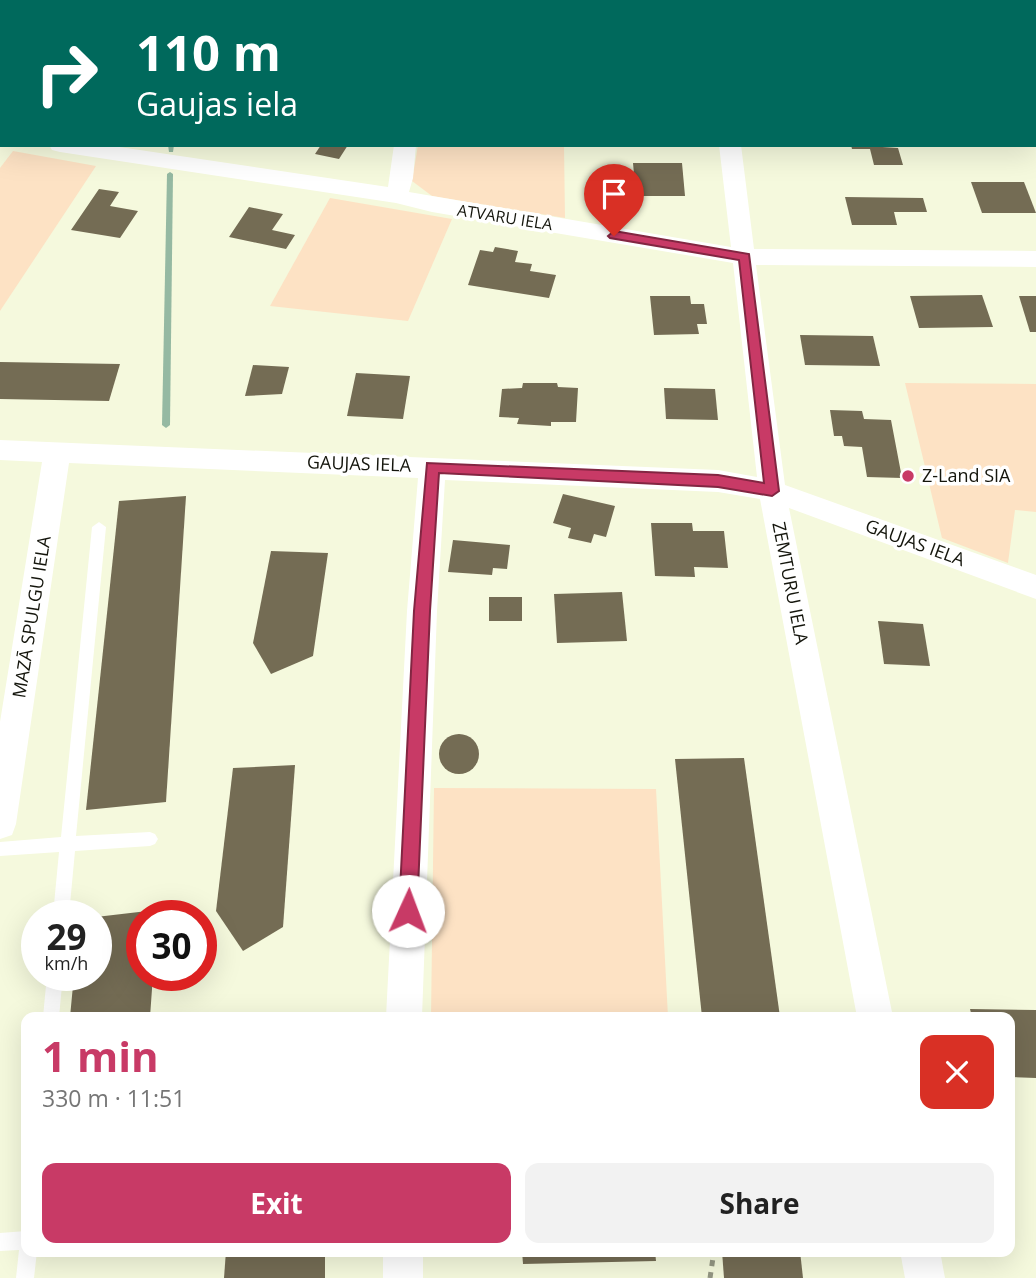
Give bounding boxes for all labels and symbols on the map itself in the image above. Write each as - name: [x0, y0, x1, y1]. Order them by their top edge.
- pin: [584, 164, 644, 236]
- street label: ATVARU IELA: [456, 199, 555, 236]
- street label: GAUJAS IELA: [307, 449, 412, 477]
- place label: Z-Land SIA: [922, 463, 1011, 487]
- marker: Z-Land SIA: [900, 468, 916, 484]
- street label: GAUJAS IELA: [862, 513, 969, 571]
- street label: ZEMTURU IELA: [767, 520, 815, 647]
- street label: MAZĀ SPULGU IELA: [6, 533, 56, 700]
- position arrow: [371, 874, 445, 948]
- speed limit sign: 30: [126, 900, 217, 991]

